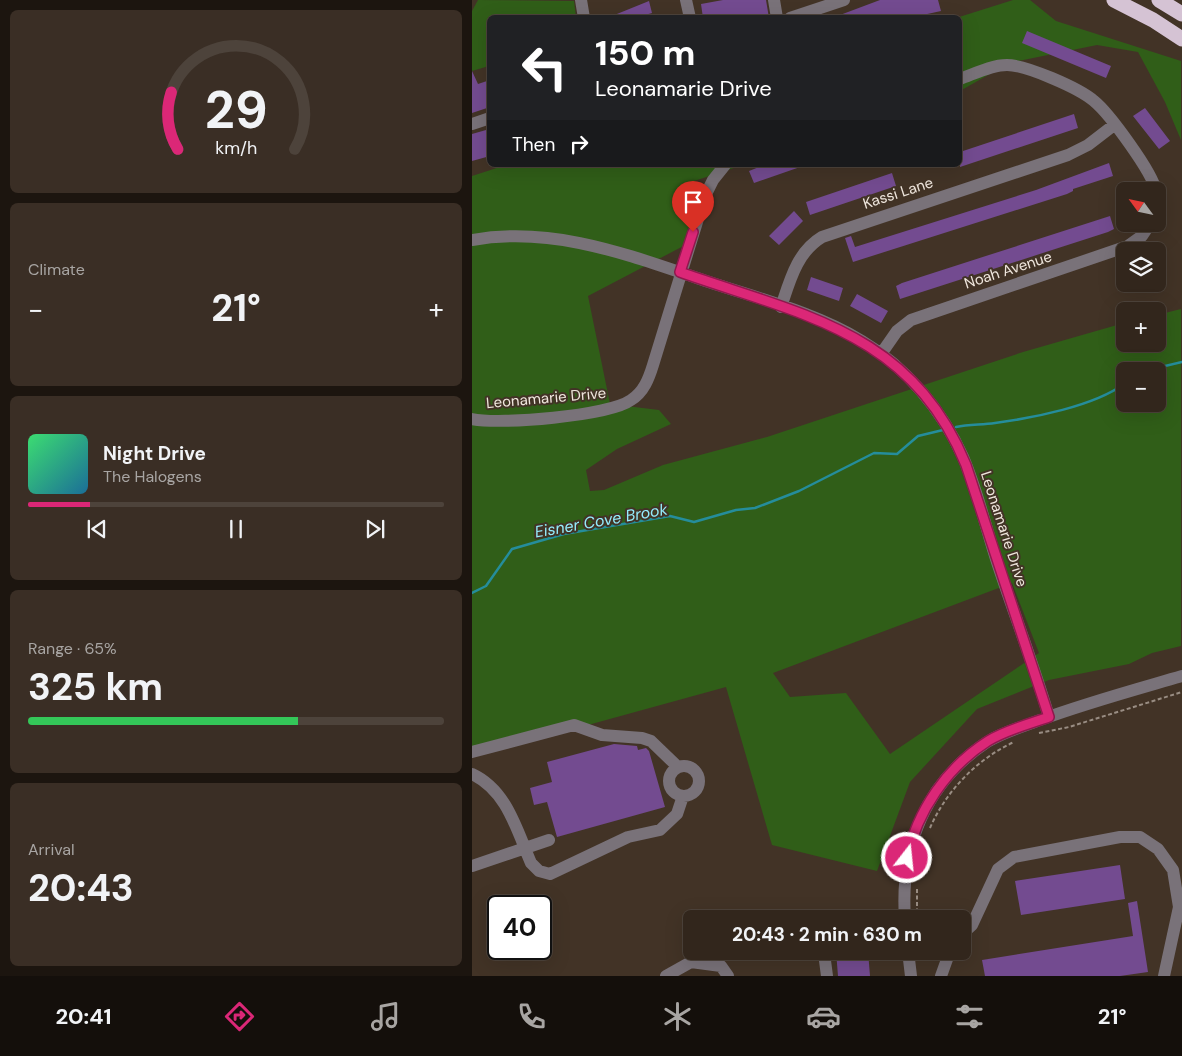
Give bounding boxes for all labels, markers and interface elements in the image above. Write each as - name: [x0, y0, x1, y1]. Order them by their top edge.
- text: 150 m: [595, 30, 695, 76]
- icon: left: [512, 35, 577, 100]
- text: Leonamarie Drive: [595, 74, 772, 103]
- text: 29: [205, 76, 267, 144]
- icon: right: [565, 130, 593, 158]
- text: Then: [512, 132, 555, 157]
- text: km/h: [215, 136, 257, 160]
- street label: Kassi Lane: [860, 172, 936, 214]
- pin: [672, 181, 714, 232]
- north arrow: [1116, 182, 1166, 232]
- map controls: [1116, 182, 1166, 412]
- icon: arrive: [679, 188, 707, 216]
- button: layers: [1116, 242, 1166, 292]
- street label: Noah Avenue: [962, 246, 1054, 294]
- text: Climate: [28, 259, 85, 280]
- text: 21°: [211, 283, 261, 333]
- text: −: [28, 291, 43, 328]
- text: +: [429, 291, 444, 328]
- button: +: [1116, 302, 1166, 352]
- button: −: [1116, 362, 1166, 412]
- street label: Leonamarie Drive: [485, 383, 607, 413]
- text: Night Drive: [103, 441, 206, 466]
- text: The Halogens: [103, 466, 202, 487]
- street label: Leonamarie Drive: [976, 469, 1032, 589]
- water label: Eisner Cove Brook: [533, 498, 670, 543]
- icon: previous: [83, 515, 111, 543]
- icon: pause: [222, 515, 250, 543]
- icon: next: [361, 515, 389, 543]
- text: Range · 65%: [28, 638, 117, 659]
- text: 325 km: [28, 662, 163, 712]
- position arrow: [880, 831, 932, 883]
- text: Arrival: [28, 839, 75, 860]
- text: 20:43: [28, 863, 134, 913]
- speed limit sign: 40: [487, 895, 552, 960]
- text: 20:43 · 2 min · 630 m: [732, 922, 922, 947]
- icon: directions: [222, 999, 257, 1034]
- icon: music: [368, 999, 403, 1034]
- icon: phone: [514, 999, 549, 1034]
- icon: climate: [660, 999, 695, 1034]
- icon: car: [806, 999, 841, 1034]
- icon: filters: [952, 999, 987, 1034]
- text: 20:41: [55, 1002, 111, 1031]
- text: 21°: [1098, 1002, 1127, 1031]

